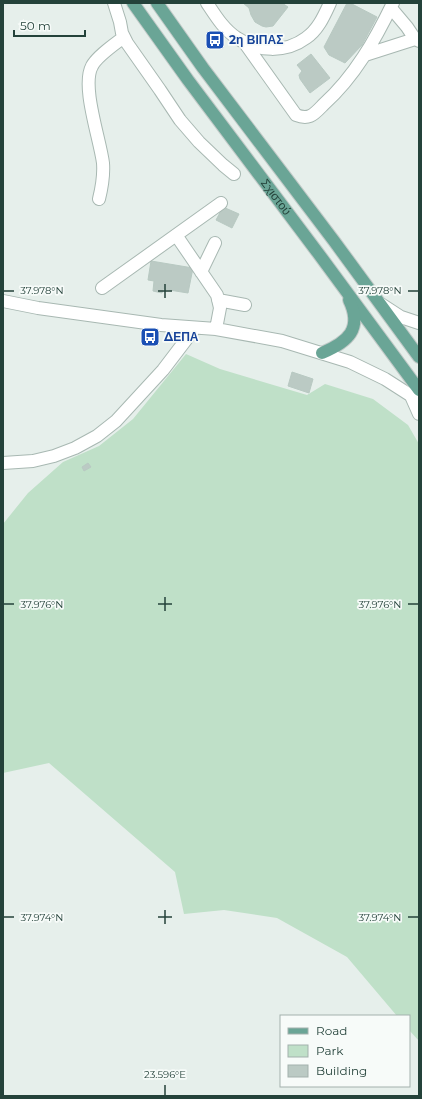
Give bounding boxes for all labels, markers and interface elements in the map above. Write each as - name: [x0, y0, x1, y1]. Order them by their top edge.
- scale bar: [14, 12, 85, 38]
- text: 50 m: [20, 18, 51, 33]
- bus stop icon: 2η ΒΙΠΑΣ: [204, 29, 226, 51]
- place label: 2η ΒΙΠΑΣ: [229, 32, 283, 47]
- street label: Σχιστού: [258, 176, 295, 218]
- text: 37.978°N: [20, 284, 64, 297]
- text: 37.978°N: [358, 284, 402, 297]
- bus stop icon: ΔΕΠΑ: [139, 326, 161, 348]
- place label: ΔΕΠΑ: [163, 329, 199, 344]
- text: 37.976°N: [21, 598, 63, 611]
- text: 37.976°N: [359, 598, 401, 611]
- text: 37.974°N: [21, 911, 63, 924]
- text: 37.974°N: [359, 911, 401, 924]
- legend: [280, 1015, 410, 1087]
- text: Road: [316, 1023, 347, 1038]
- text: Park: [316, 1043, 344, 1058]
- text: Building: [316, 1063, 367, 1078]
- text: 23.596°E: [144, 1068, 186, 1081]

